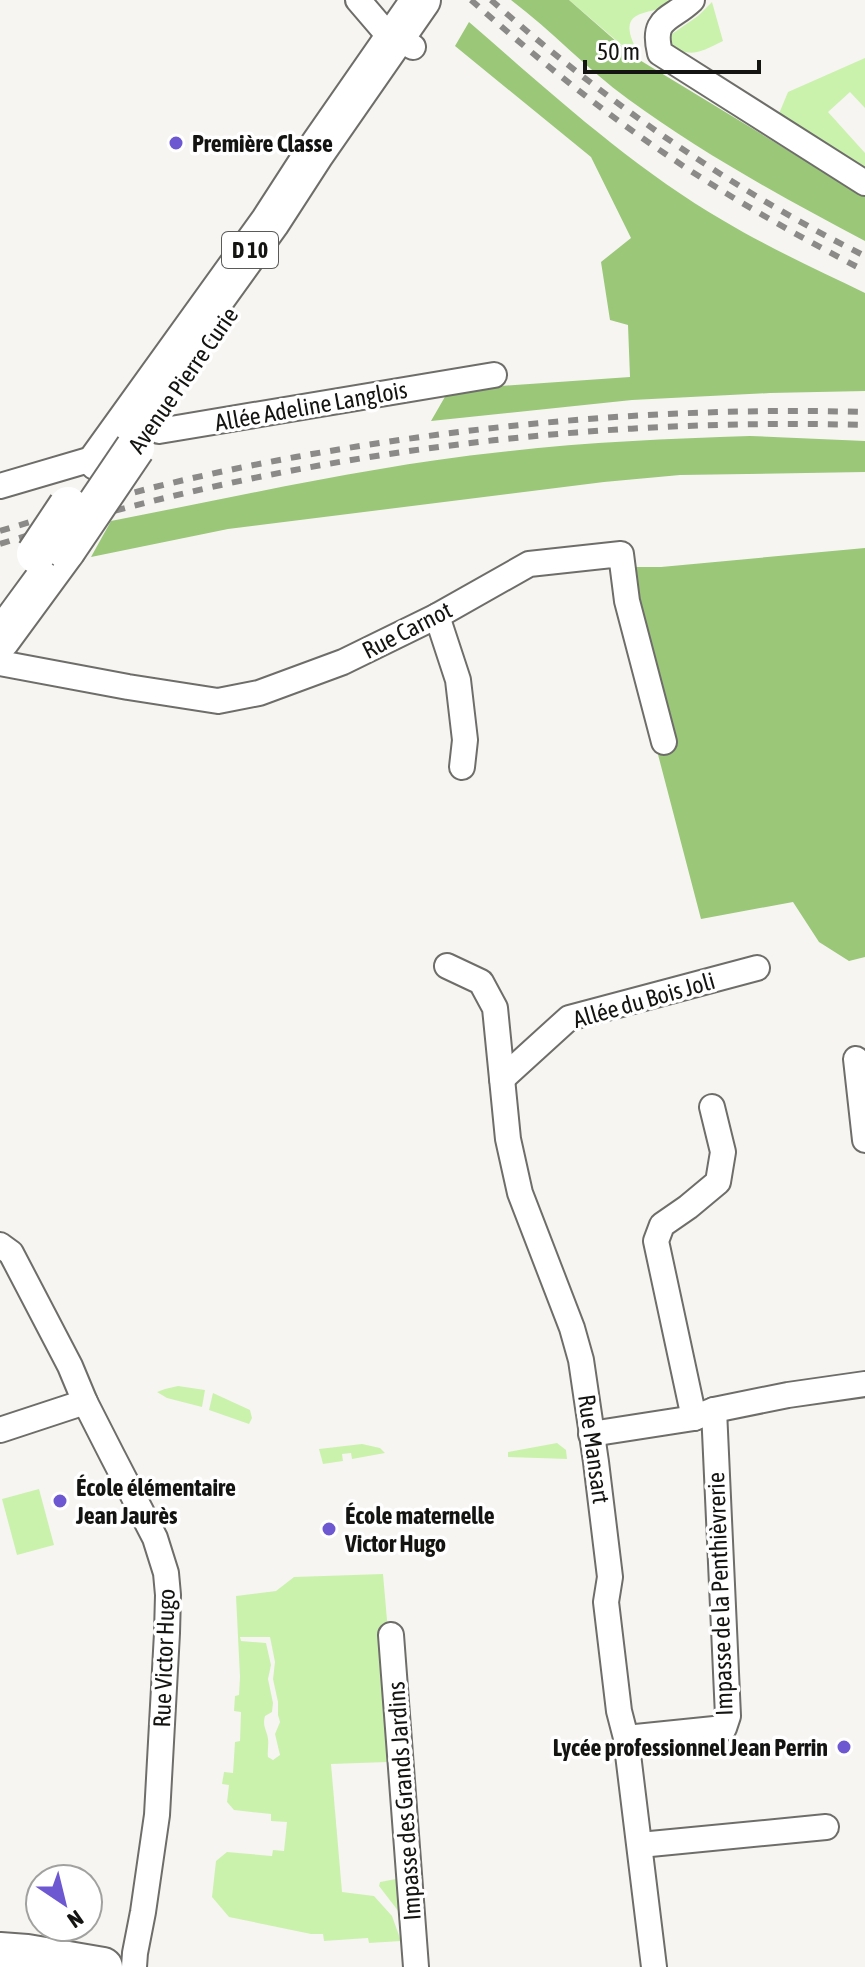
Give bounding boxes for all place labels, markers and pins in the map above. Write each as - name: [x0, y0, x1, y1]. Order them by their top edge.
- place label: Première Classe: [192, 130, 333, 157]
- marker: Première Classe: [167, 134, 185, 152]
- place label: École élémentaire Jean Jaurès: [75, 1474, 236, 1529]
- marker: École élémentaire Jean Jaurès: [51, 1492, 69, 1510]
- place label: École maternelle Victor Hugo: [344, 1502, 495, 1557]
- marker: École maternelle Victor Hugo: [320, 1520, 338, 1538]
- place label: Lycée professionnel Jean Perrin: [553, 1734, 828, 1761]
- marker: Lycée professionnel Jean Perrin: [835, 1738, 853, 1756]

